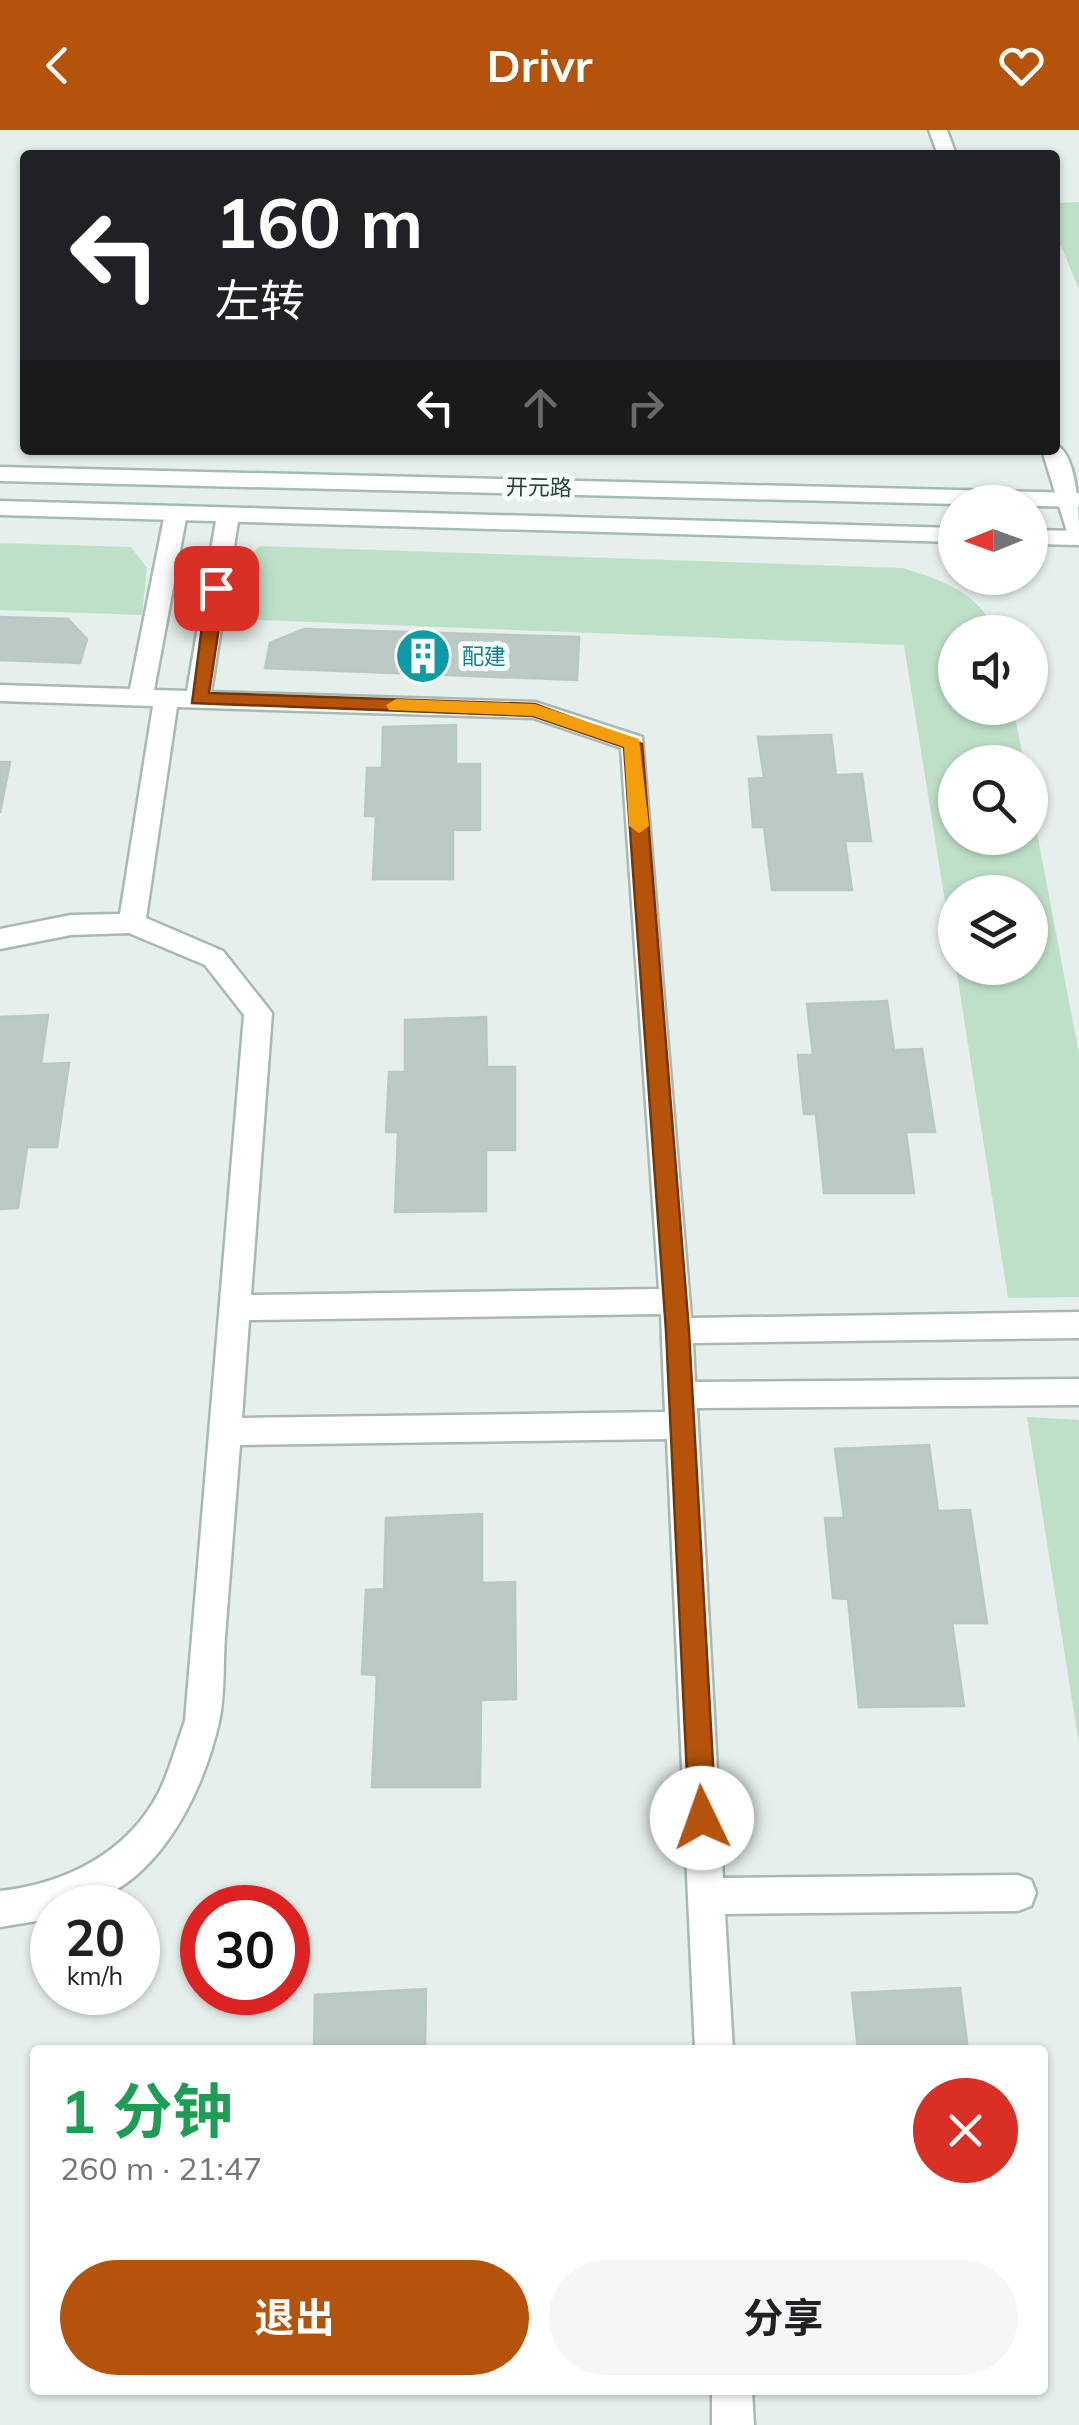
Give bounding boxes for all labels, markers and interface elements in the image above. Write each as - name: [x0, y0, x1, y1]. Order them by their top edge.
- text: Drivr: [487, 37, 592, 93]
- icon: back: [30, 38, 85, 93]
- icon: heart: [994, 38, 1049, 93]
- text: 160 m: [215, 178, 423, 266]
- icon: left: [50, 190, 180, 320]
- text: 左转: [215, 272, 305, 328]
- icon: left: [408, 380, 463, 435]
- icon: ahead: [513, 380, 568, 435]
- icon: right: [618, 380, 673, 435]
- street label: 开元路: [506, 472, 572, 502]
- north arrow: [938, 485, 1048, 595]
- map controls: [938, 485, 1048, 985]
- pin: [174, 546, 259, 631]
- icon: arrive: [189, 561, 244, 616]
- button: sound: [938, 615, 1048, 725]
- building icon: 配建: [393, 626, 453, 686]
- place label: 配建: [462, 642, 506, 670]
- button: search: [938, 745, 1048, 855]
- button: layers: [938, 875, 1048, 985]
- position arrow: [650, 1766, 754, 1870]
- speed limit sign: 30: [180, 1885, 310, 2015]
- text: 20: [65, 1906, 125, 1969]
- text: km/h: [67, 1960, 123, 1991]
- text: 1 分钟: [60, 2073, 232, 2148]
- button: close: [913, 2078, 1018, 2183]
- text: 260 m · 21:47: [60, 2148, 262, 2188]
- button: 退出: [60, 2260, 529, 2375]
- button: 分享: [549, 2260, 1018, 2375]

